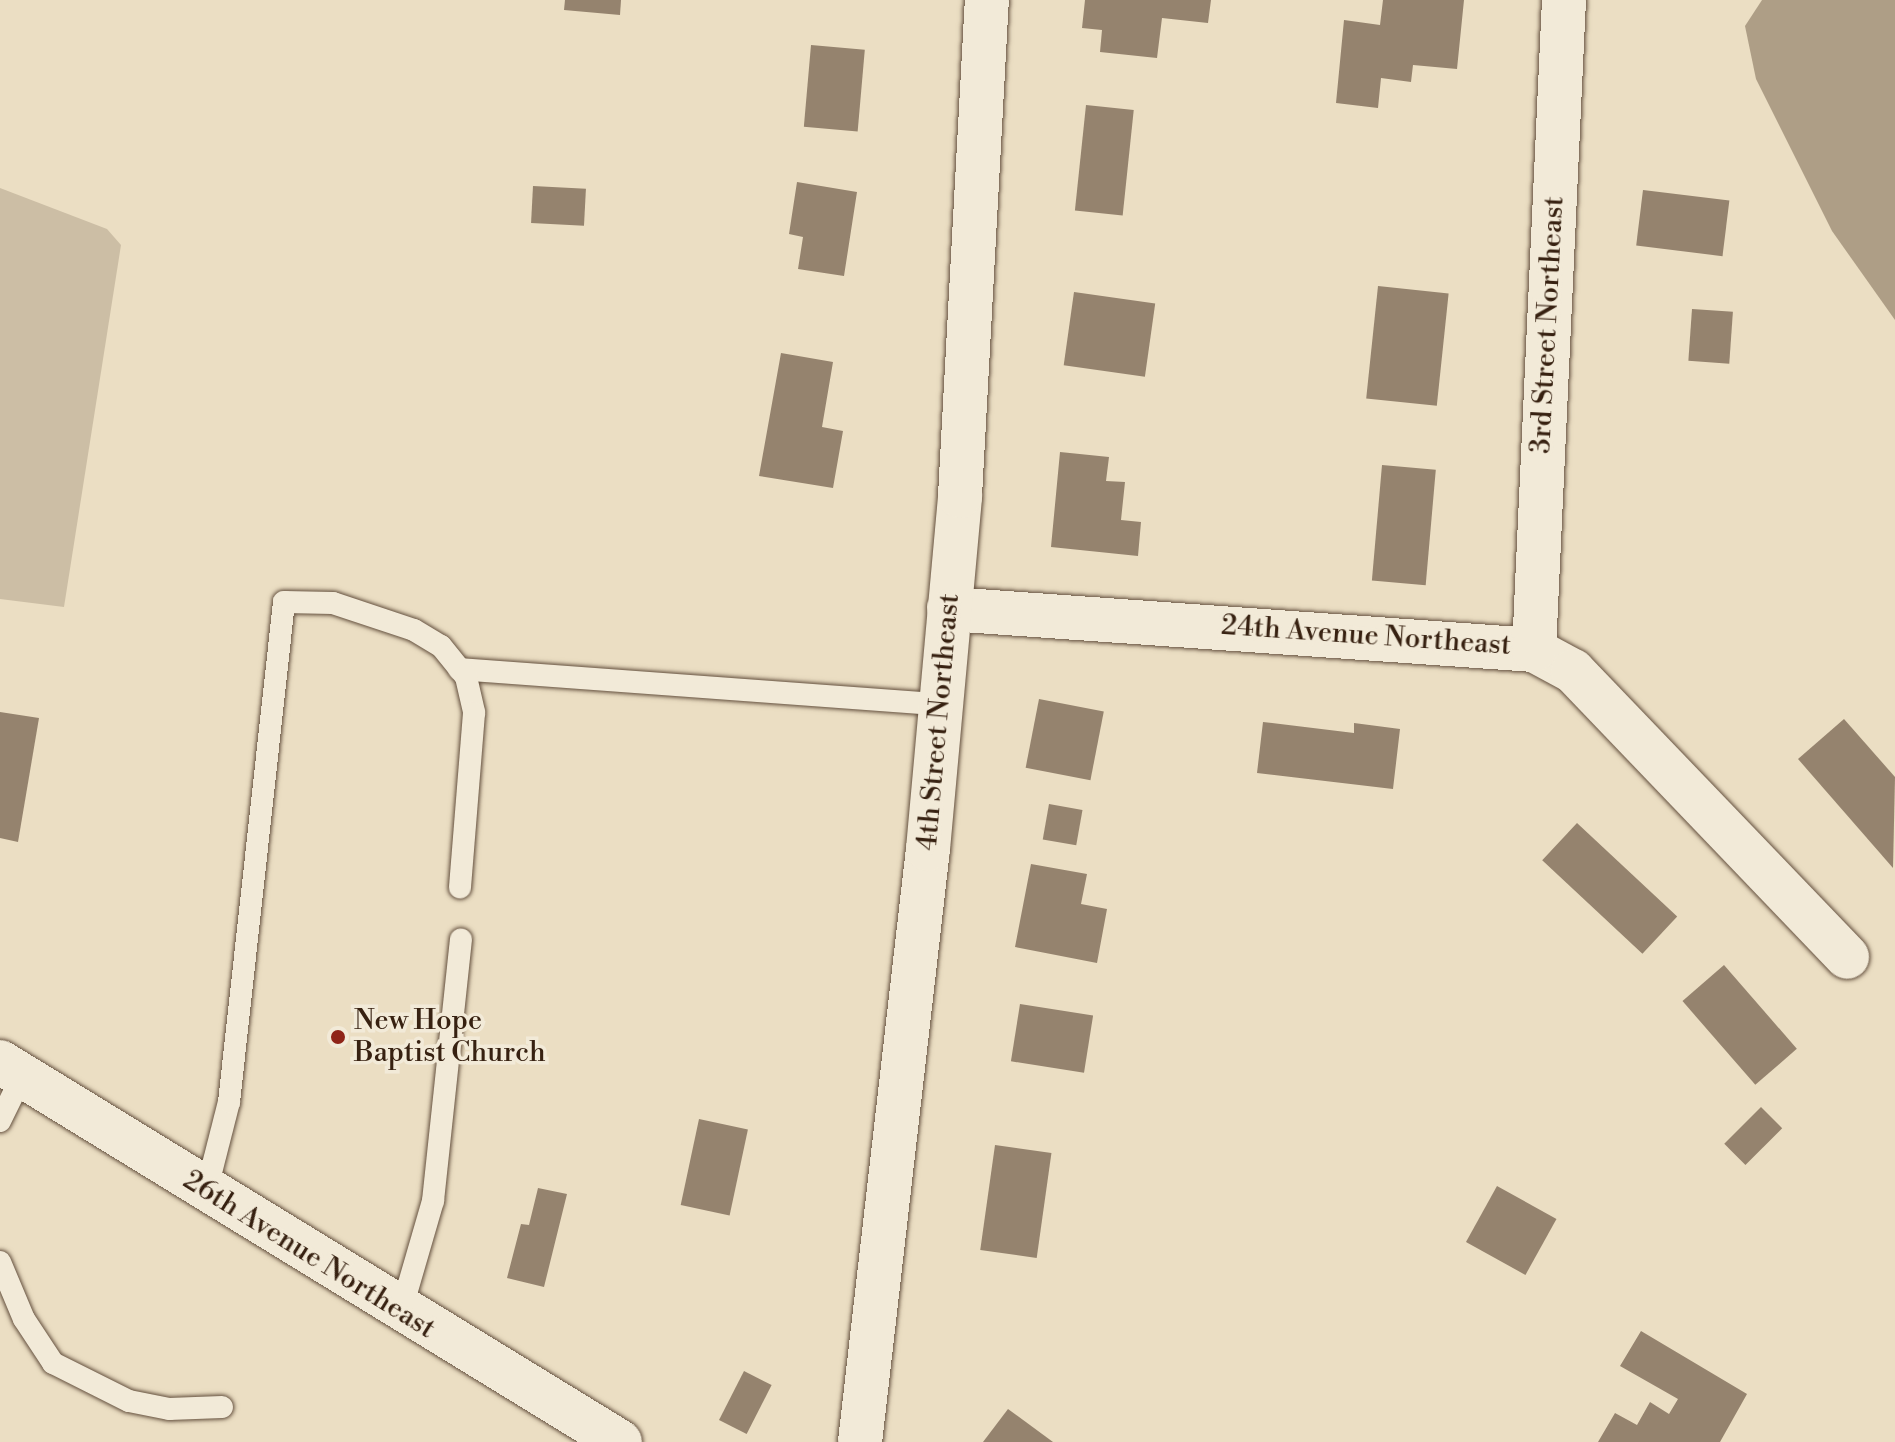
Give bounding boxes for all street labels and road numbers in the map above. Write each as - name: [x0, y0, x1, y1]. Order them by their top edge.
- street label: 3rd Street Northeast: [1524, 196, 1572, 454]
- street label: 4th Street Northeast: [911, 592, 967, 852]
- street label: 24th Avenue Northeast: [1220, 609, 1512, 663]
- street label: 26th Avenue Northeast: [177, 1164, 441, 1346]

